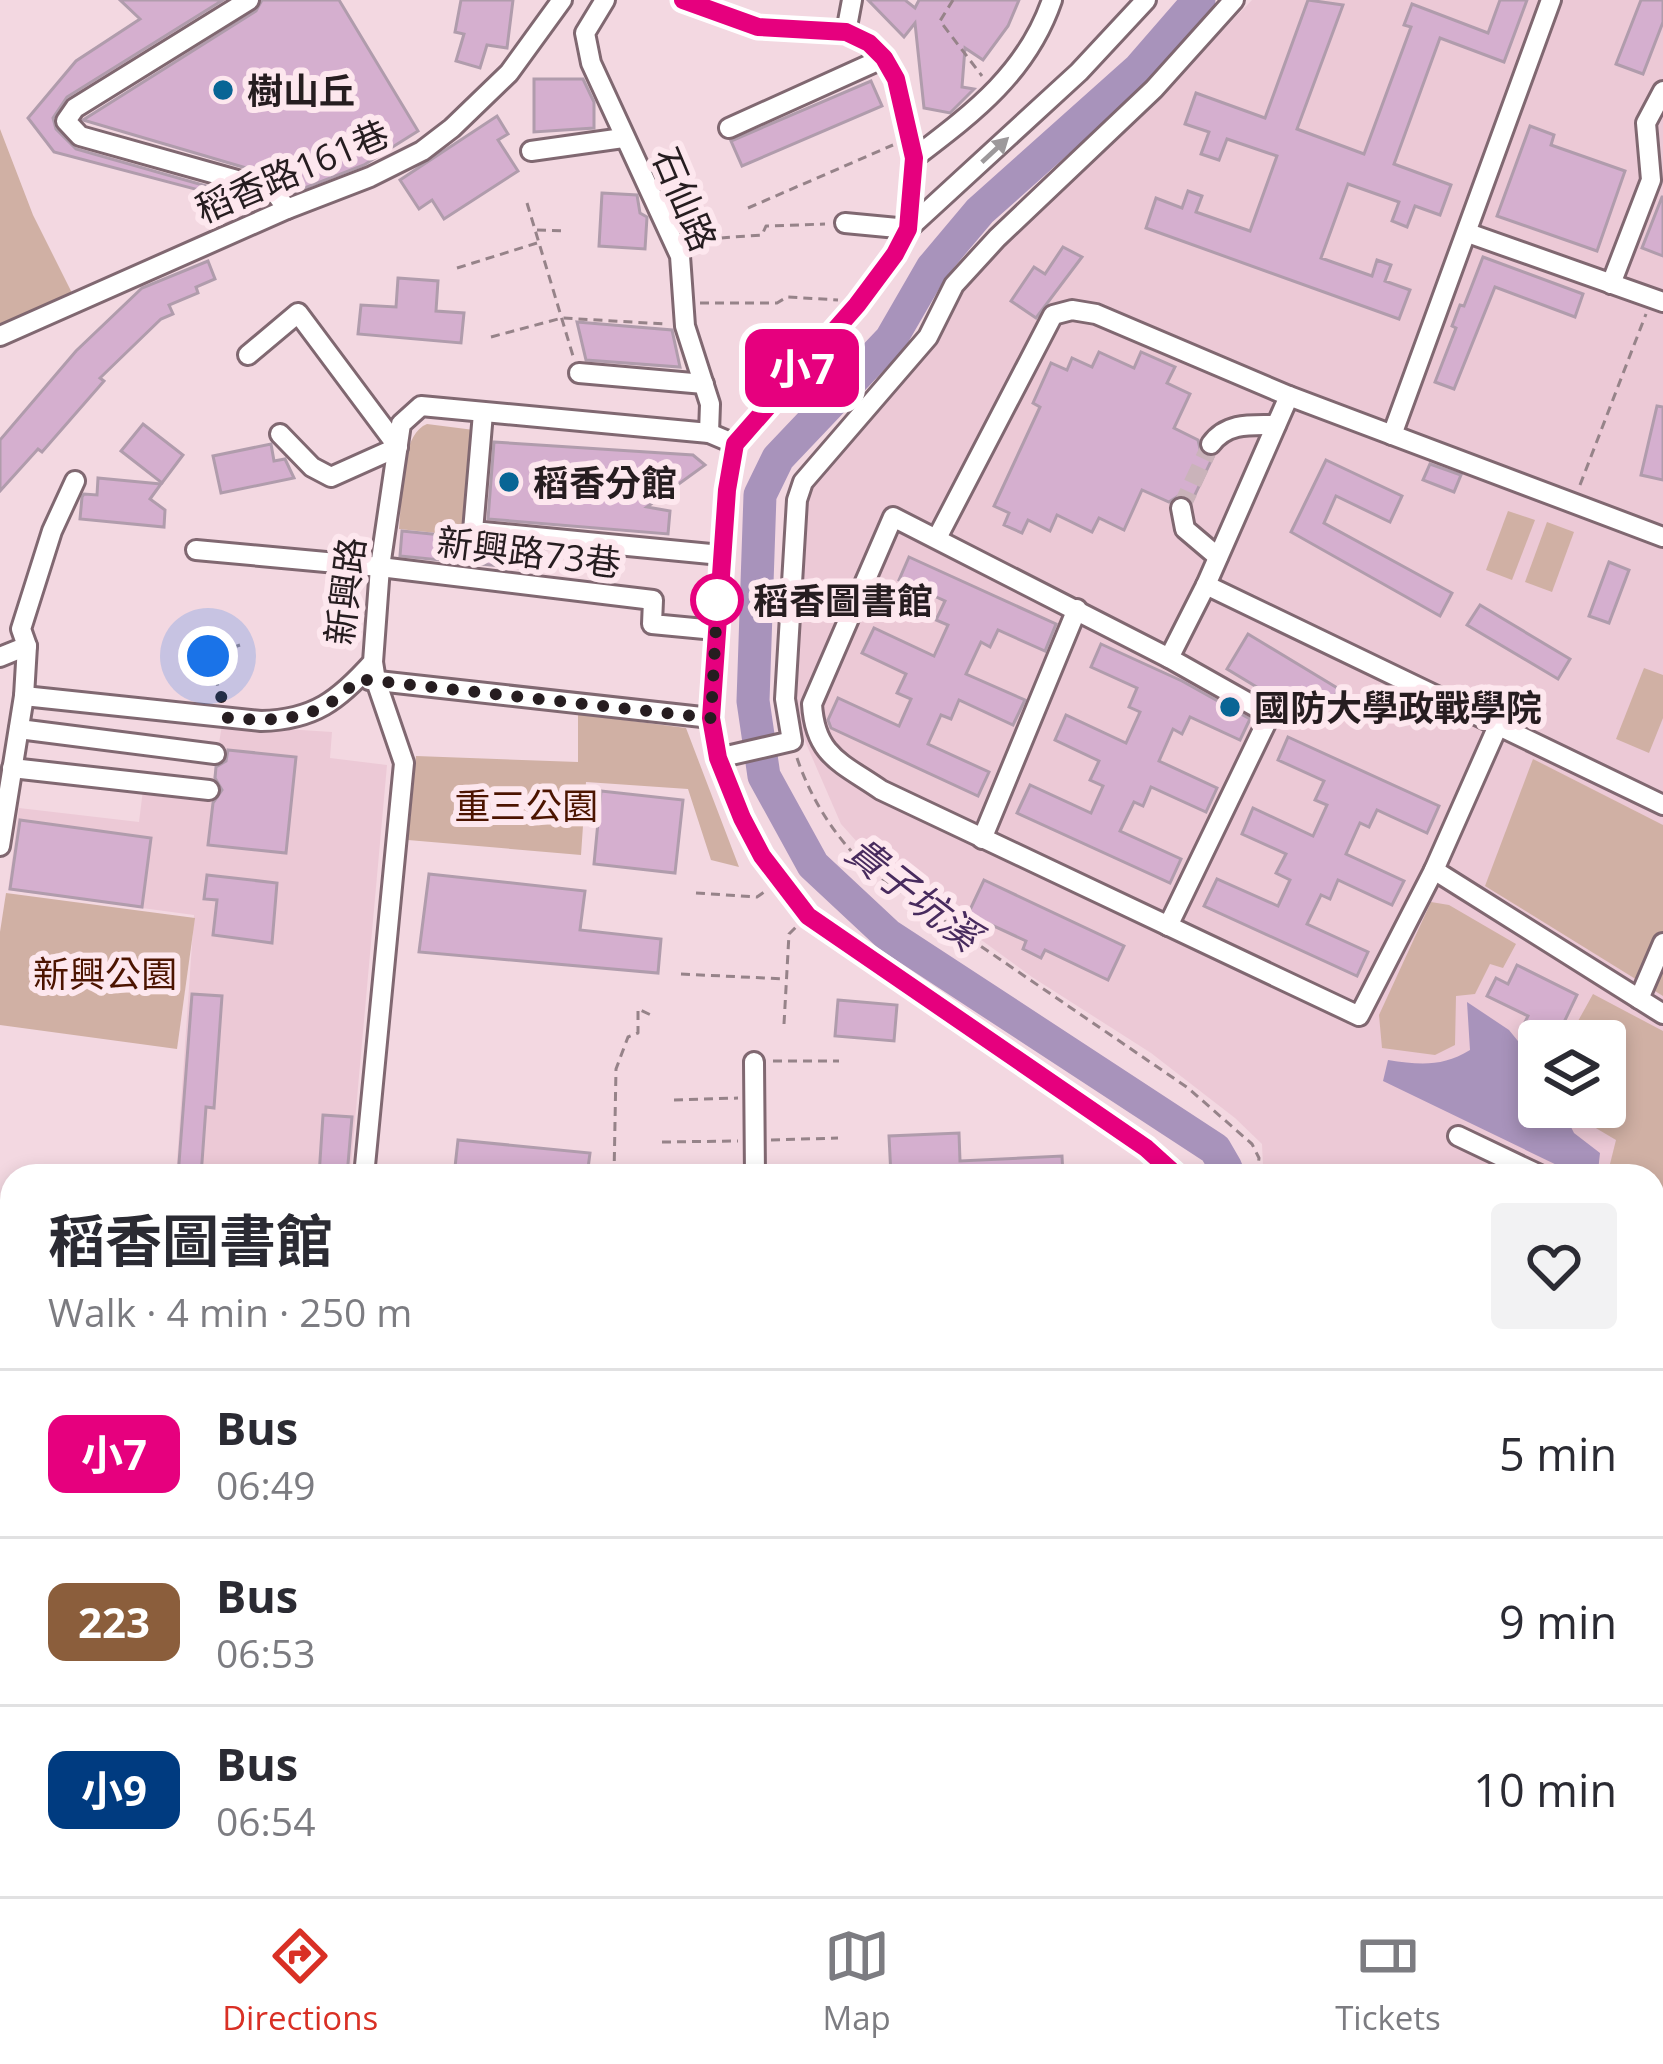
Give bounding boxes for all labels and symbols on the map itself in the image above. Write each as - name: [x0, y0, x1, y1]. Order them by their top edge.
- place label: 樹山丘: [247, 66, 355, 115]
- marker: 樹山丘: [210, 77, 236, 103]
- street label: 稻香路161巷: [188, 108, 396, 234]
- one-way arrow: [980, 137, 1009, 165]
- street label: 石仙路: [641, 140, 729, 258]
- line badge: 小7: [748, 329, 856, 407]
- place label: 稻香分館: [533, 458, 677, 507]
- marker: 稻香分館: [496, 469, 522, 495]
- street label: 新興路73巷: [434, 516, 624, 588]
- street label: 新興路: [314, 534, 376, 648]
- marker: 稻香圖書館: [692, 575, 742, 625]
- place label: 稻香圖書館: [753, 576, 933, 625]
- your location: [178, 626, 238, 686]
- place label: 國防大學政戰學院: [1254, 683, 1542, 732]
- marker: 國防大學政戰學院: [1217, 694, 1243, 720]
- park label: 重三公園: [454, 781, 598, 830]
- water label: 貴子坑溪: [836, 823, 996, 964]
- park label: 新興公園: [33, 949, 177, 998]

